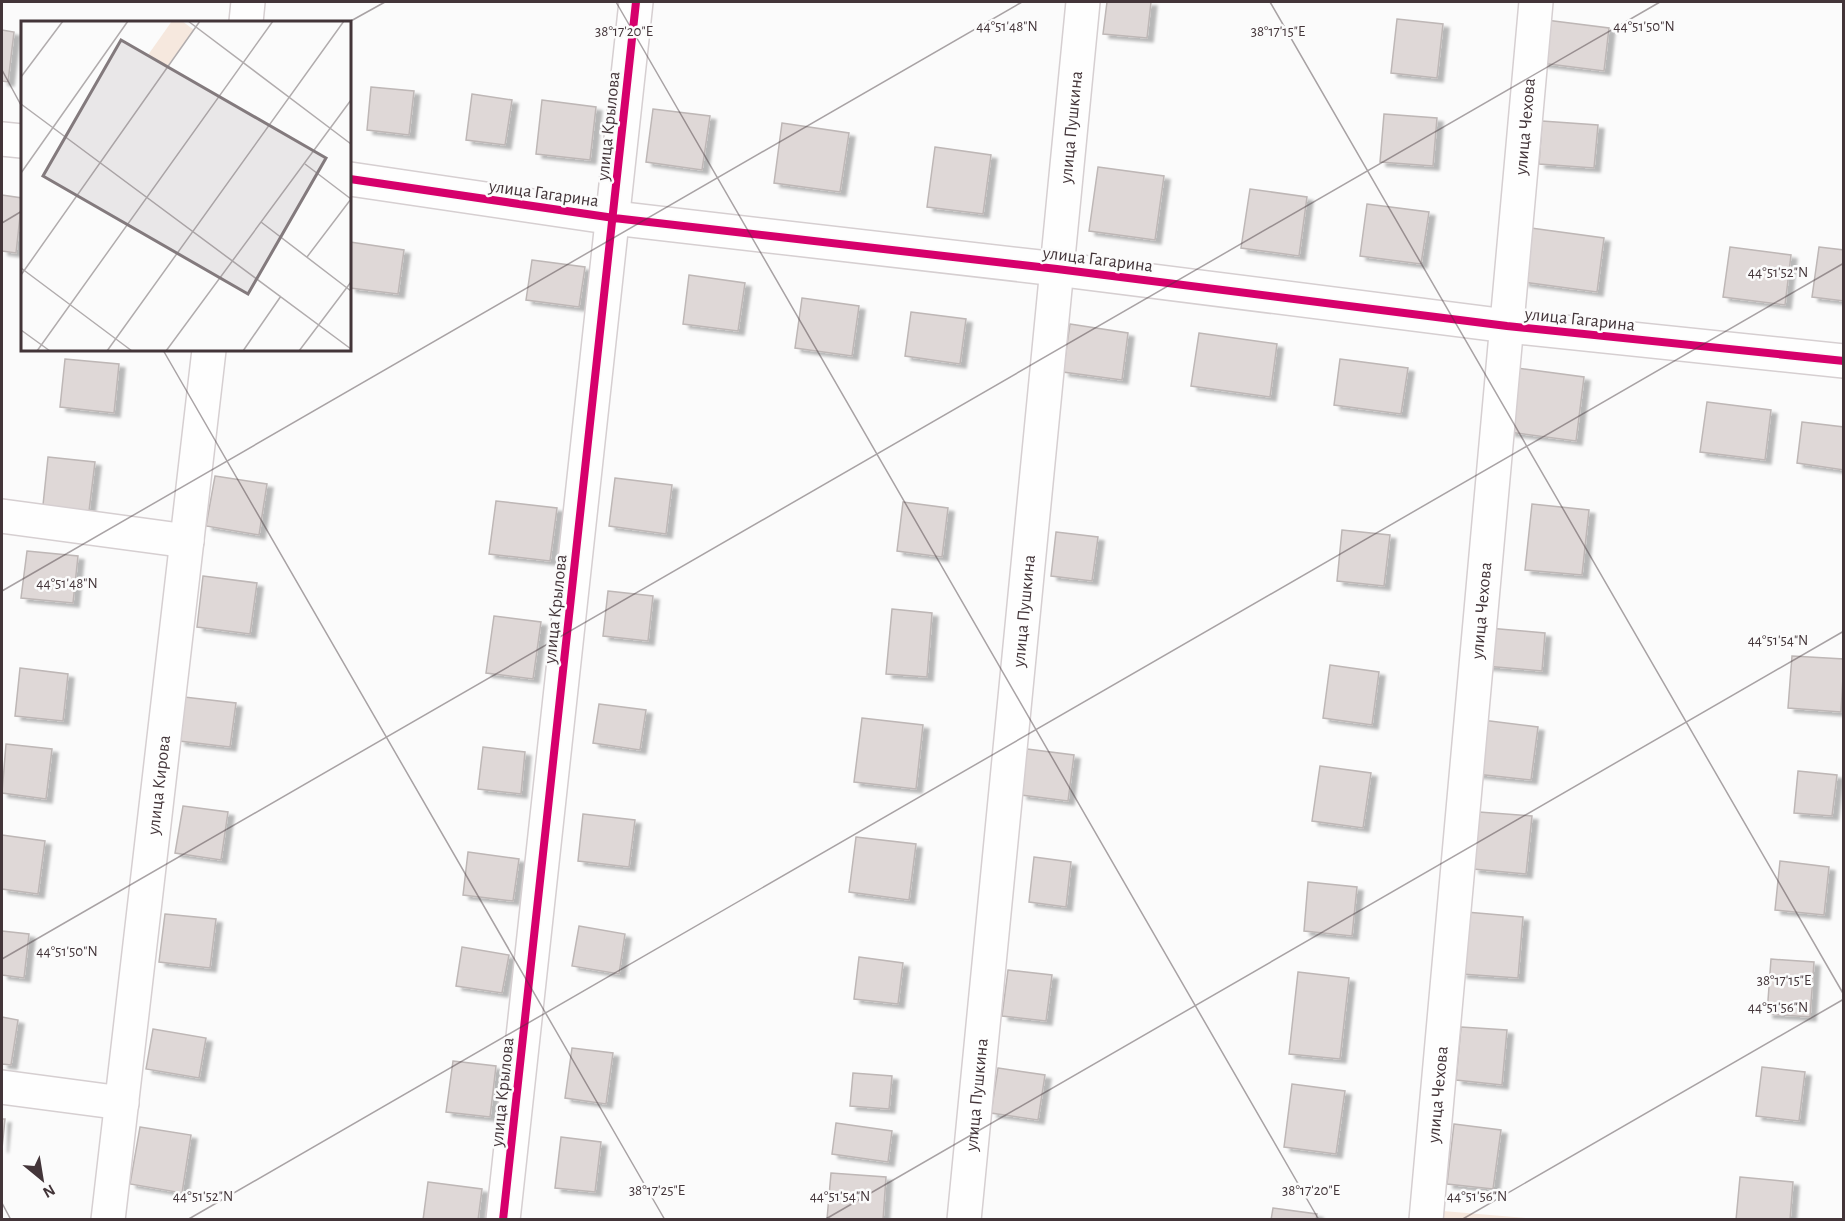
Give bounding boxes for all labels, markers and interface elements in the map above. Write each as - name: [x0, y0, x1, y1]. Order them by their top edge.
- text: 44°51'48"N: [976, 19, 1038, 34]
- text: 44°51'50"N: [1613, 19, 1675, 34]
- inset map: [21, 21, 351, 351]
- text: 38°17'20"E: [595, 24, 653, 39]
- text: 38°17'15"E: [1251, 24, 1305, 39]
- street label: улица Пушкина: [1057, 70, 1086, 185]
- street label: улица Крылова: [594, 71, 624, 183]
- street label: улица Чехова: [1512, 77, 1539, 177]
- street label: улица Гагарина: [487, 177, 600, 211]
- street label: улица Гагарина: [1041, 244, 1154, 276]
- text: 44°51'52"N: [1748, 265, 1808, 280]
- street label: улица Гагарина: [1523, 305, 1636, 335]
- street label: улица Крылова: [541, 554, 571, 666]
- street label: улица Пушкина: [1010, 554, 1039, 669]
- street label: улица Чехова: [1469, 561, 1495, 661]
- text: 44°51'48"N: [36, 576, 98, 591]
- text: 44°51'54"N: [1748, 633, 1808, 648]
- street label: улица Кирова: [145, 734, 174, 837]
- text: 44°51'50"N: [36, 944, 98, 959]
- text: 38°17'15"E: [1757, 973, 1811, 988]
- text: 44°51'56"N: [1748, 1000, 1808, 1015]
- street label: улица Крылова: [488, 1037, 518, 1149]
- street label: улица Пушкина: [963, 1038, 992, 1153]
- street label: улица Чехова: [1425, 1045, 1452, 1145]
- north arrow: [12, 1149, 72, 1209]
- text: N: [40, 1181, 58, 1201]
- text: 38°17'25"E: [629, 1183, 685, 1198]
- text: 38°17'20"E: [1282, 1183, 1340, 1198]
- text: 44°51'52"N: [173, 1189, 233, 1204]
- text: 44°51'54"N: [810, 1189, 870, 1204]
- text: 44°51'56"N: [1447, 1189, 1507, 1204]

